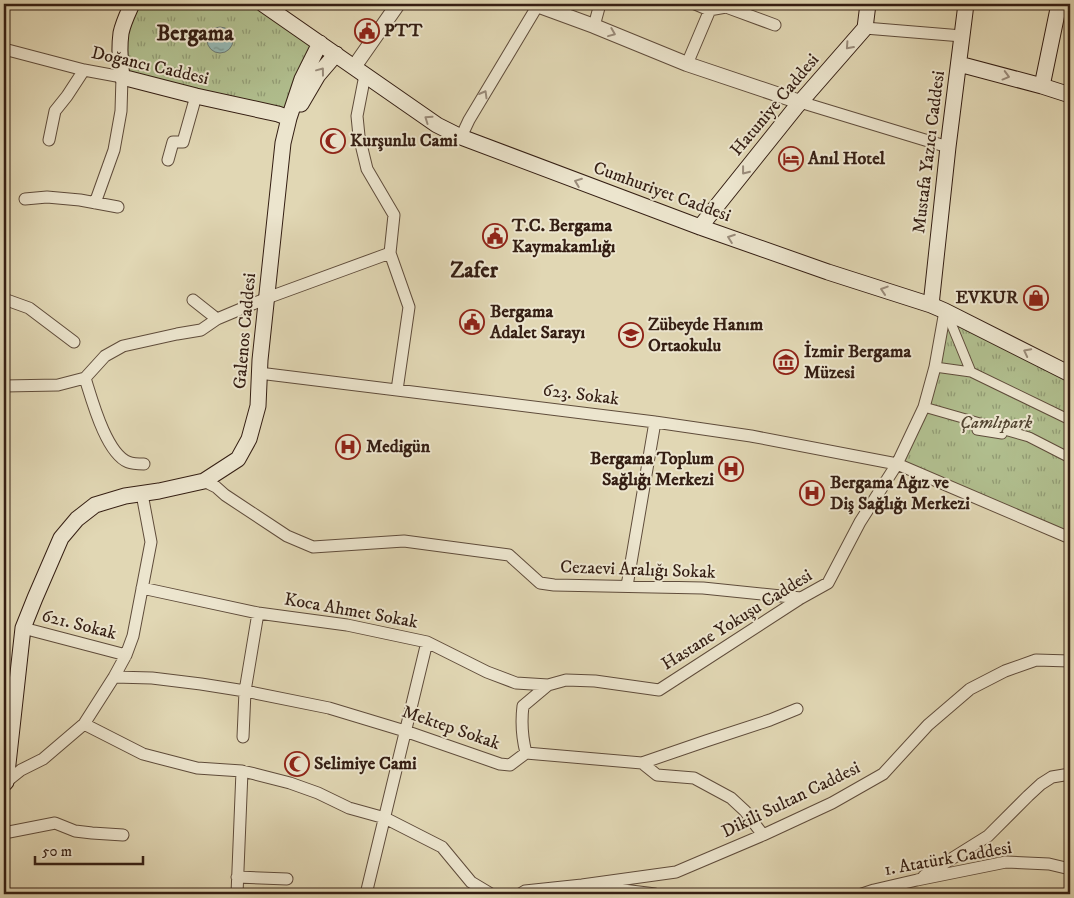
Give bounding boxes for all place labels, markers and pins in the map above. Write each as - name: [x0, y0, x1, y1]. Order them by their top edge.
- public building icon: PTT: [354, 18, 380, 44]
- place label: PTT: [384, 20, 423, 42]
- mosque icon: Kurşunlu Cami: [320, 128, 346, 154]
- place label: Kurşunlu Cami: [350, 130, 458, 152]
- hotel icon: Anıl Hotel: [778, 146, 804, 172]
- place label: Anıl Hotel: [807, 148, 886, 170]
- place label: T.C. Bergama Kaymakamlığı: [511, 215, 616, 258]
- public building icon: T.C. Bergama Kaymakamlığı: [482, 223, 508, 249]
- shop icon: EVKUR: [1023, 285, 1049, 311]
- place label: EVKUR: [956, 287, 1019, 309]
- place label: Bergama Adalet Sarayı: [489, 301, 585, 344]
- public building icon: Bergama Adalet Sarayı: [459, 309, 485, 335]
- place label: Zübeyde Hanım Ortaokulu: [648, 314, 764, 357]
- school or university icon: Zübeyde Hanım Ortaokulu: [618, 322, 644, 348]
- place label: İzmir Bergama Müzesi: [804, 340, 911, 384]
- museum icon: İzmir Bergama Müzesi: [773, 349, 799, 375]
- hospital icon: Medigün: [335, 434, 361, 460]
- place label: Medigün: [366, 436, 431, 458]
- place label: Bergama Toplum Sağlığı Merkezi: [590, 448, 714, 491]
- hospital icon: Bergama Toplum Sağlığı Merkezi: [718, 456, 744, 482]
- place label: Bergama Ağız ve Diş Sağlığı Merkezi: [830, 472, 970, 515]
- hospital icon: Bergama Ağız ve Diş Sağlığı Merkezi: [799, 480, 825, 506]
- mosque icon: Selimiye Cami: [284, 751, 310, 777]
- place label: Selimiye Cami: [314, 753, 417, 775]

